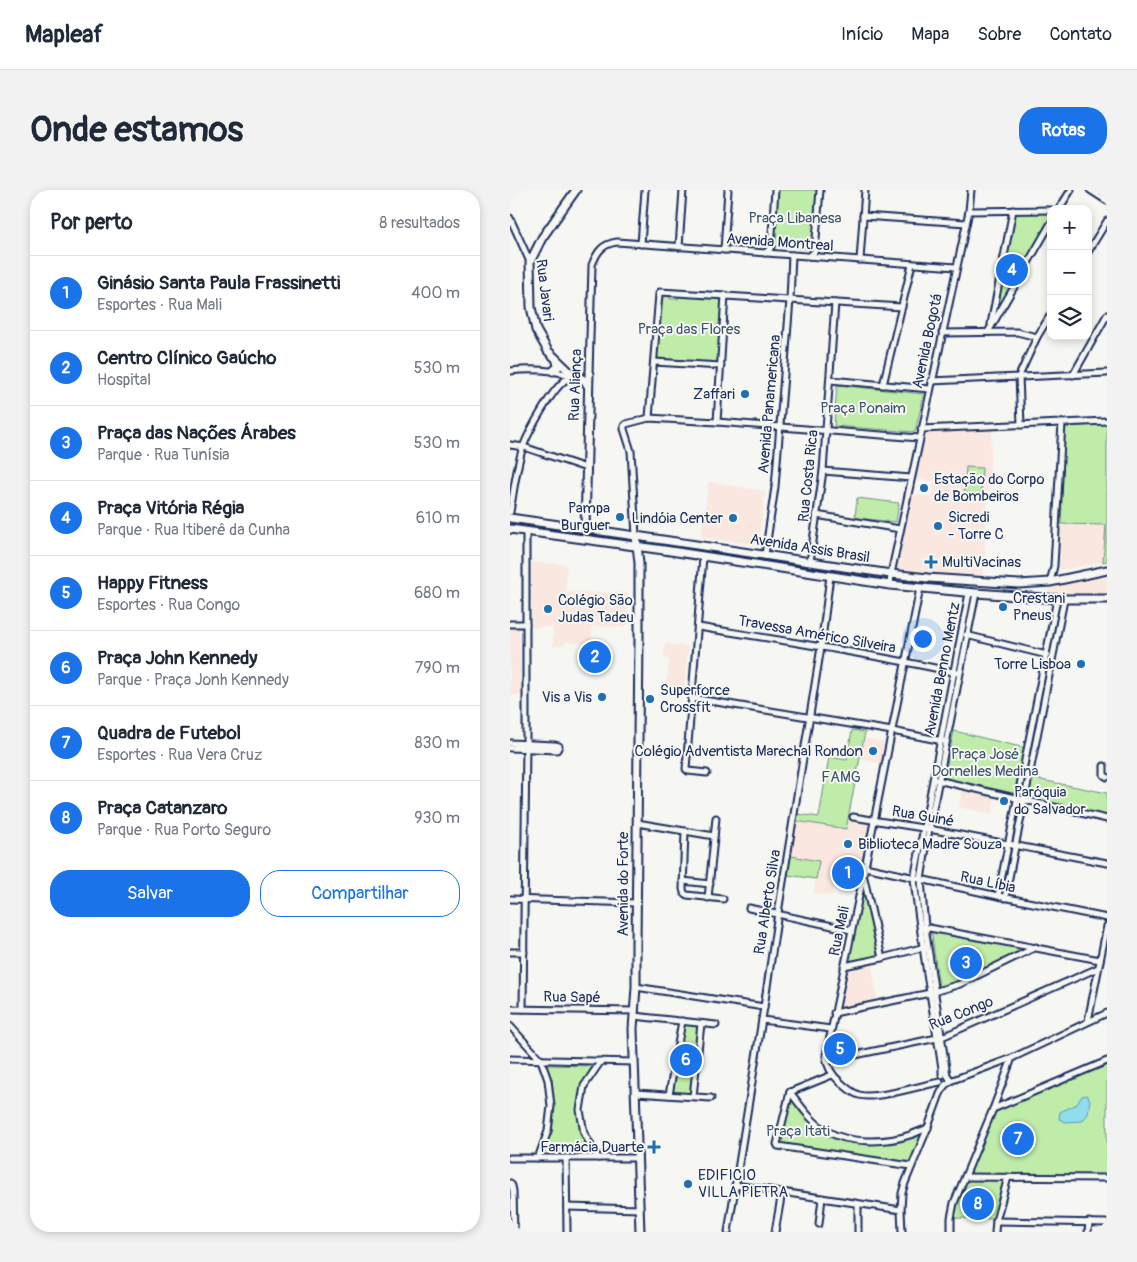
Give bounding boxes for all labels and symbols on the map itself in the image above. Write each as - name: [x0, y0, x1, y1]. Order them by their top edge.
- park label: Praça Libanesa: [749, 209, 841, 228]
- street label: Avenida Montreal: [726, 229, 834, 256]
- pin: 4: [996, 251, 1028, 289]
- street label: Rua Javari: [531, 258, 558, 322]
- street label: Avenida Bogotá: [908, 292, 947, 390]
- park label: Praça das Flores: [638, 320, 740, 339]
- street label: Avenida Panamericana: [754, 334, 785, 474]
- street label: Rua Aliança: [565, 349, 586, 421]
- place label: Zaffari: [693, 385, 735, 404]
- marker: Zaffari: [739, 388, 751, 400]
- park label: Praça Ponaim: [820, 399, 906, 418]
- street label: Rua Costa Rica: [794, 429, 823, 523]
- place label: Estação do Corpo de Bombeiros: [934, 470, 1045, 506]
- marker: Estação do Corpo de Bombeiros: [918, 482, 930, 494]
- place label: Pampa Burguer: [561, 499, 611, 535]
- place label: Sicredi - Torre C: [948, 508, 1004, 544]
- place label: Lindóia Center: [632, 509, 724, 528]
- marker: Pampa Burguer: [614, 511, 626, 523]
- marker: Lindóia Center: [727, 512, 739, 524]
- marker: Sicredi - Torre C: [932, 520, 944, 532]
- street label: Avenida Assis Brasil: [749, 530, 871, 567]
- place label: MultiVacinas: [942, 553, 1021, 572]
- marker: MultiVacinas: [924, 555, 938, 569]
- place label: Crestani Pneus: [1013, 589, 1065, 625]
- place label: Colégio São Judas Tadeu: [558, 591, 634, 627]
- street label: Avenida Benno Mentz: [920, 601, 965, 738]
- marker: Crestani Pneus: [997, 601, 1009, 613]
- marker: Colégio São Judas Tadeu: [542, 603, 554, 615]
- street label: Travessa Américo Silveira: [737, 611, 897, 658]
- your location: [910, 626, 936, 652]
- pin: 2: [579, 638, 611, 676]
- place label: Torre Lisboa: [994, 655, 1071, 674]
- marker: Torre Lisboa: [1075, 658, 1087, 670]
- place label: Superforce Crossfit: [660, 681, 730, 717]
- place label: Vis a Vis: [542, 688, 592, 707]
- marker: Vis a Vis: [596, 691, 608, 703]
- marker: Superforce Crossfit: [644, 693, 656, 705]
- place label: Colégio Adventista Marechal Rondon: [634, 742, 863, 761]
- marker: Colégio Adventista Marechal Rondon: [867, 745, 879, 757]
- park label: Praça José Dornelles Medina: [932, 745, 1038, 781]
- park label: FAMG: [821, 768, 861, 787]
- place label: Paróquia do Salvador: [1014, 783, 1086, 819]
- marker: Paróquia do Salvador: [998, 795, 1010, 807]
- street label: Rua Guiné: [890, 802, 956, 831]
- street label: Avenida do Forte: [614, 831, 633, 936]
- place label: Biblioteca Madre Souza: [858, 835, 1002, 854]
- marker: Biblioteca Madre Souza: [842, 838, 854, 850]
- street label: Rua Alberto Silva: [750, 848, 785, 956]
- pin: 1: [832, 854, 864, 892]
- street label: Rua Líbia: [958, 867, 1017, 898]
- street label: Rua Mali: [825, 904, 854, 958]
- pin: 3: [950, 944, 982, 982]
- street label: Rua Sapé: [543, 988, 601, 1007]
- street label: Rua Congo: [926, 992, 996, 1035]
- pin: 5: [824, 1030, 856, 1068]
- pin: 6: [670, 1041, 702, 1079]
- pin: 7: [1002, 1120, 1034, 1158]
- park label: Praça Itati: [766, 1122, 830, 1141]
- place label: Farmácia Duarte: [540, 1138, 645, 1157]
- marker: Farmácia Duarte: [648, 1141, 660, 1153]
- place label: EDIFICIO VILLA PIETRA: [698, 1166, 788, 1202]
- marker: EDIFICIO VILLA PIETRA: [682, 1178, 694, 1190]
- pin: 8: [962, 1185, 994, 1223]

